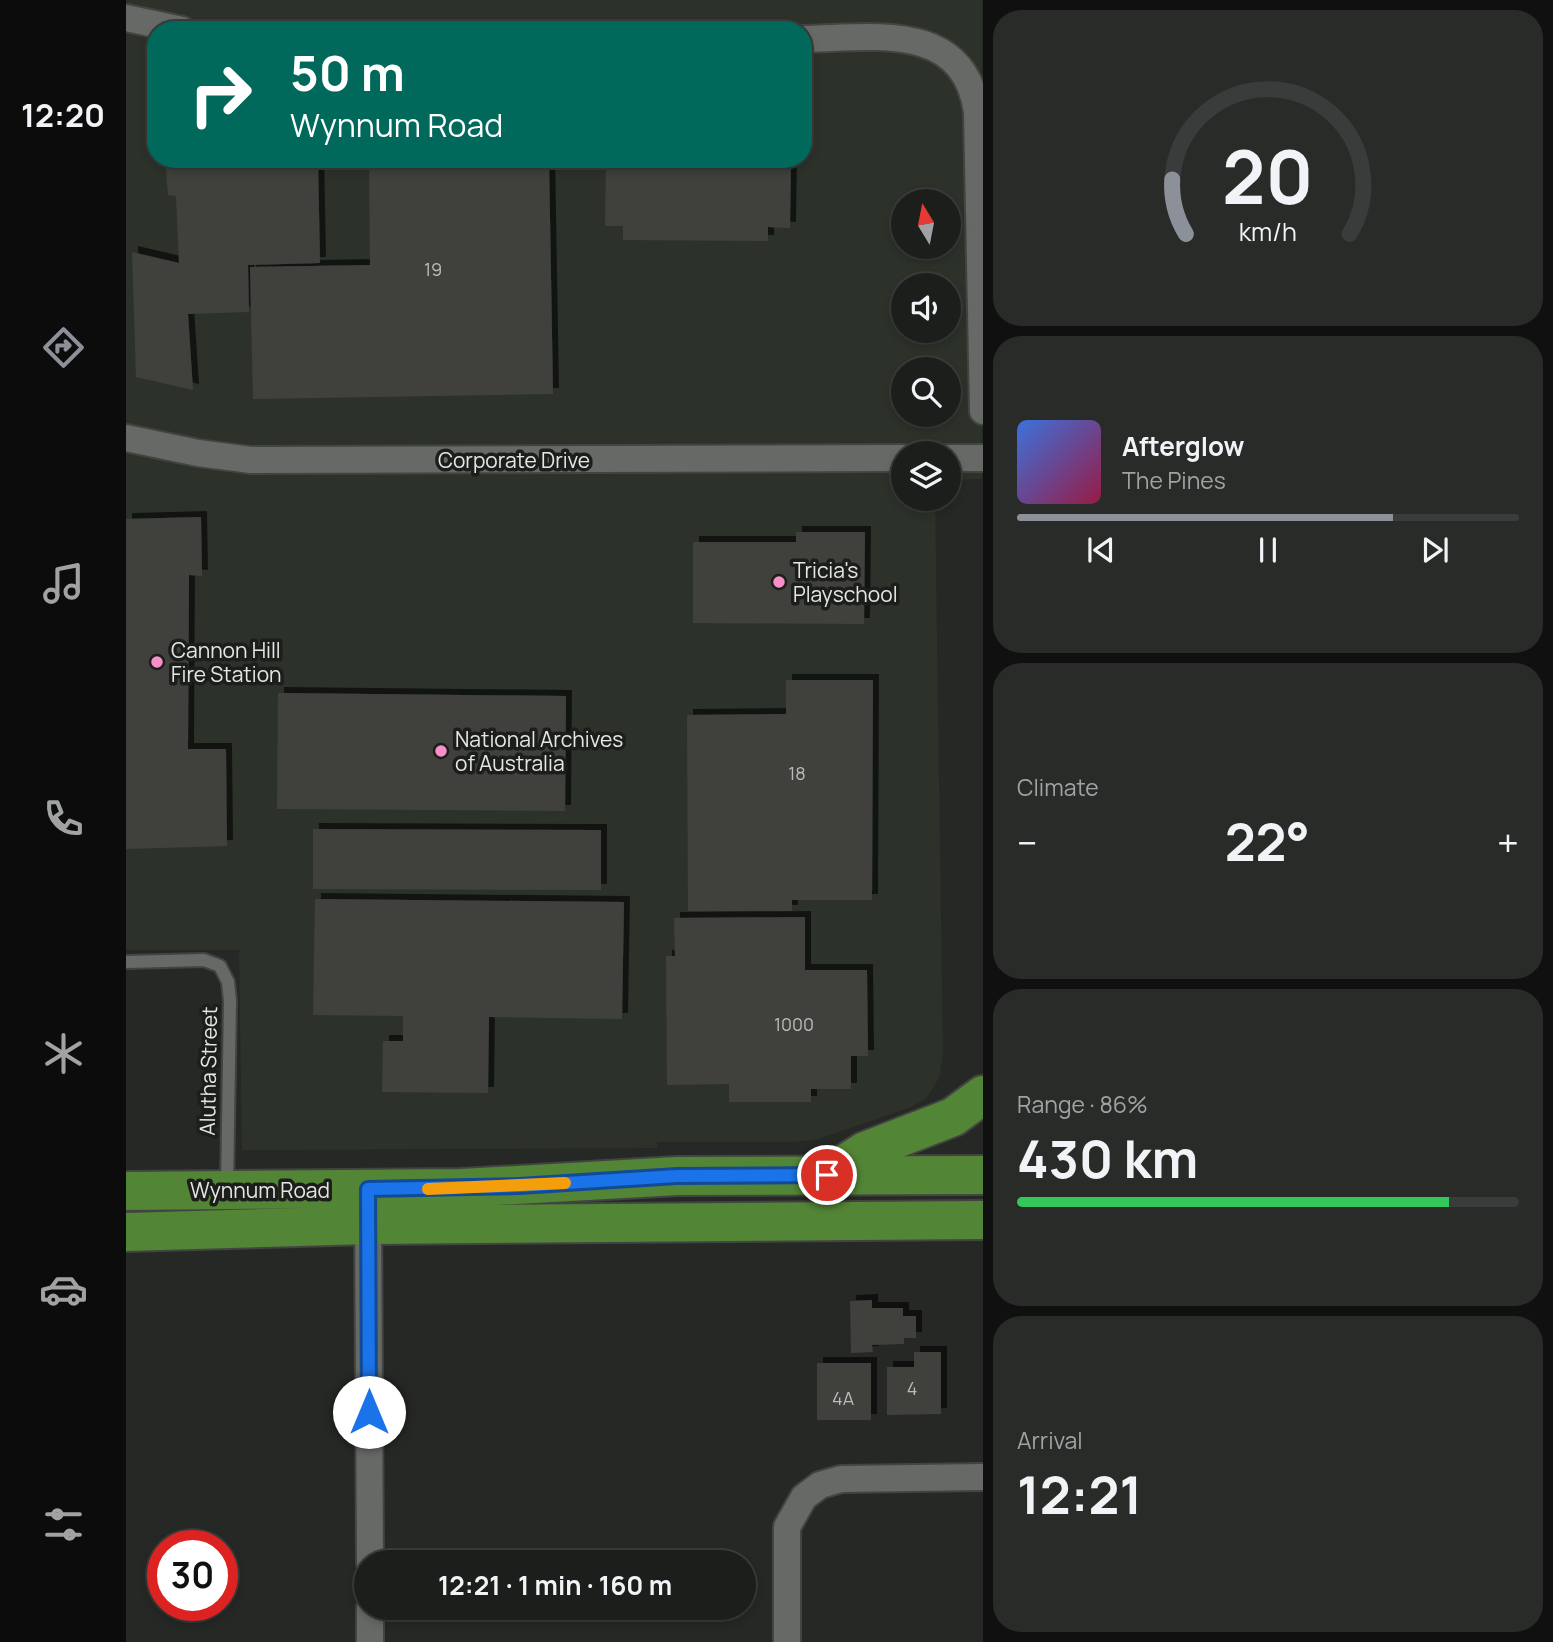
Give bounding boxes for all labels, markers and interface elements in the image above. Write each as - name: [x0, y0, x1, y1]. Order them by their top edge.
- text: 50 m: [290, 39, 405, 106]
- icon: right: [175, 49, 266, 140]
- text: 12:20: [21, 93, 105, 137]
- text: Wynnum Road: [290, 103, 503, 147]
- text: 20: [1222, 127, 1314, 227]
- north arrow: [891, 189, 961, 259]
- map controls: [891, 189, 961, 511]
- text: km/h: [1239, 214, 1297, 249]
- house number: 19: [424, 257, 442, 281]
- button: sound: [891, 273, 961, 343]
- icon: directions: [39, 323, 88, 372]
- button: search: [891, 357, 961, 427]
- text: Afterglow: [1122, 428, 1244, 464]
- button: layers: [891, 441, 961, 511]
- street label: Corporate Drive: [438, 446, 590, 474]
- text: The Pines: [1122, 464, 1226, 496]
- icon: previous: [1082, 531, 1120, 569]
- icon: pause: [1249, 531, 1287, 569]
- icon: next: [1416, 531, 1454, 569]
- place label: Tricia's Playschool: [793, 556, 898, 608]
- icon: music: [39, 559, 88, 608]
- marker: Tricia's Playschool: [771, 574, 787, 590]
- place label: Cannon Hill Fire Station: [171, 636, 282, 688]
- marker: Cannon Hill Fire Station: [149, 654, 165, 670]
- place label: National Archives of Australia: [455, 725, 623, 777]
- marker: National Archives of Australia: [433, 743, 449, 759]
- house number: 18: [788, 761, 806, 785]
- text: Climate: [1017, 771, 1099, 803]
- icon: phone: [39, 794, 88, 843]
- text: 22°: [1225, 806, 1310, 877]
- text: −: [1017, 816, 1038, 868]
- text: +: [1497, 816, 1519, 868]
- street label: Alutha Street: [193, 1006, 223, 1136]
- house number: 1000: [774, 1012, 814, 1036]
- icon: climate: [39, 1029, 88, 1078]
- text: Range · 86%: [1017, 1088, 1148, 1120]
- text: 430 km: [1017, 1123, 1198, 1194]
- pin: [797, 1145, 857, 1205]
- icon: arrive: [808, 1156, 846, 1194]
- street label: Wynnum Road: [190, 1176, 330, 1204]
- icon: car: [39, 1265, 88, 1314]
- position arrow: [332, 1375, 406, 1449]
- house number: 4: [907, 1376, 917, 1400]
- house number: 4A: [832, 1386, 855, 1410]
- text: Arrival: [1017, 1424, 1083, 1456]
- text: 12:21: [1017, 1459, 1142, 1530]
- icon: filters: [39, 1500, 88, 1549]
- speed limit sign: 30: [147, 1530, 238, 1621]
- text: 12:21 · 1 min · 160 m: [438, 1567, 672, 1603]

